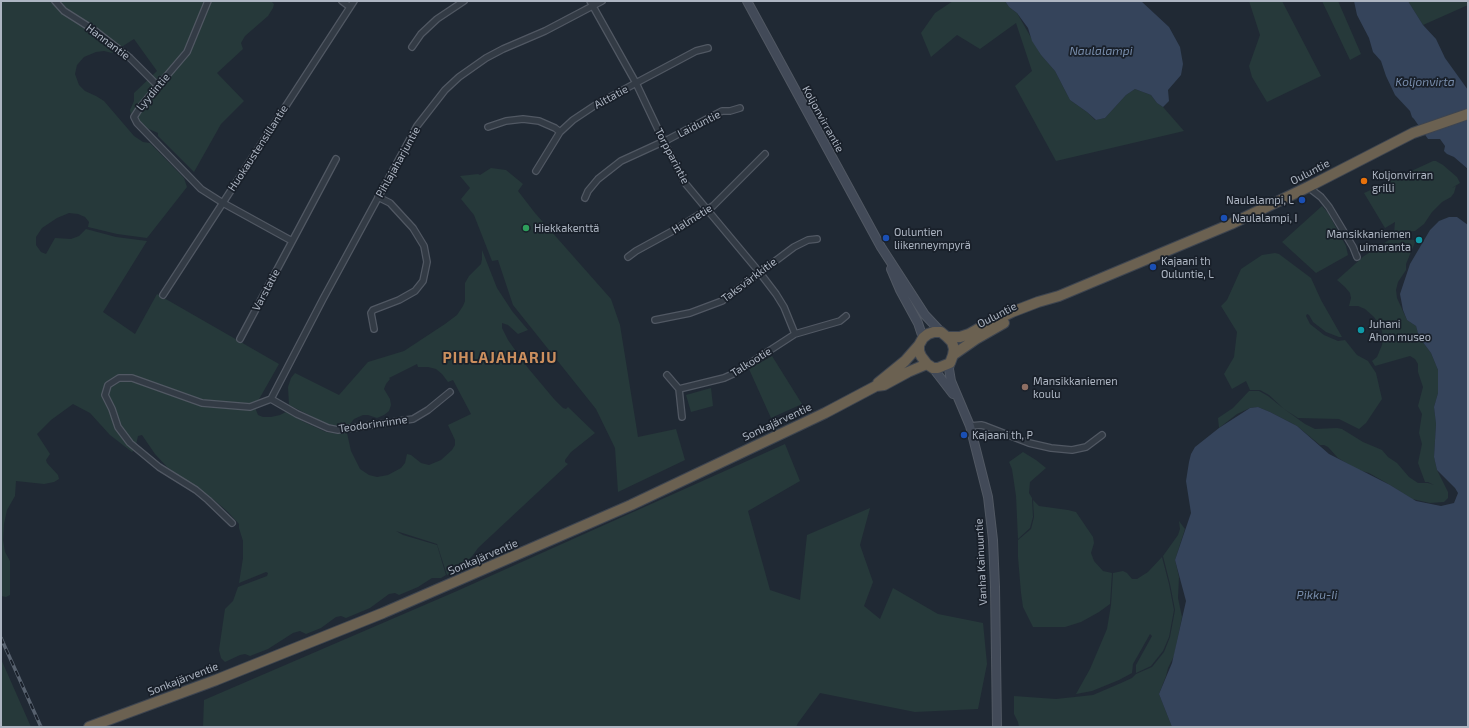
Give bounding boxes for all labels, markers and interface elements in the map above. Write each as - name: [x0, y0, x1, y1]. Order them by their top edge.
- street label: Hannantie: [83, 21, 133, 63]
- water label: Naulalampi: [1069, 44, 1133, 58]
- street label: Lyydintie: [134, 71, 172, 113]
- water label: Koljonvirta: [1395, 75, 1455, 89]
- street label: Aittatie: [592, 82, 630, 112]
- street label: Koljonvirrantie: [799, 83, 847, 155]
- street label: Huokaustensillantie: [225, 102, 291, 194]
- street label: Laiduntie: [675, 108, 723, 140]
- street label: Pihlajaharjuntie: [373, 124, 423, 200]
- street label: Torpparintie: [652, 126, 692, 186]
- street label: Ouluntie: [1288, 157, 1332, 187]
- place label: Koljonvirran grilli: [1372, 168, 1433, 194]
- marker: Koljonvirran grilli: [1359, 176, 1369, 186]
- place label: Naulalampi, L: [1226, 193, 1294, 207]
- marker: Naulalampi, L: [1297, 195, 1307, 205]
- street label: Halmetie: [669, 201, 715, 237]
- place label: Naulalampi, I: [1232, 211, 1297, 225]
- marker: Naulalampi, I: [1219, 213, 1229, 223]
- place label: Hiekkakenttä: [534, 221, 599, 235]
- marker: Hiekkakenttä: [521, 223, 531, 233]
- place label: Ouluntien liikenneympyrä: [894, 225, 971, 251]
- place label: Mansikkaniemen uimaranta: [1326, 227, 1411, 253]
- marker: Ouluntien liikenneympyrä: [881, 233, 891, 243]
- marker: Mansikkaniemen uimaranta: [1414, 235, 1424, 245]
- place label: Kajaani th Ouluntie, L: [1161, 254, 1214, 280]
- street label: Taksvärkkitie: [719, 255, 779, 305]
- marker: Kajaani th Ouluntie, L: [1148, 262, 1158, 272]
- street label: Varstatie: [249, 267, 283, 313]
- street label: Ouluntie: [975, 300, 1019, 330]
- place label: Juhani Ahon museo: [1369, 317, 1431, 343]
- marker: Juhani Ahon museo: [1356, 325, 1366, 335]
- street label: Talkootie: [728, 344, 774, 380]
- district label: PIHLAJAHARJU: [443, 349, 557, 367]
- place label: Mansikkaniemen koulu: [1033, 374, 1118, 400]
- marker: Mansikkaniemen koulu: [1020, 382, 1030, 392]
- street label: Sonkajärventie: [740, 400, 814, 444]
- street label: Teodorinrinne: [338, 413, 408, 435]
- place label: Kajaani th, P: [972, 428, 1033, 442]
- marker: Kajaani th, P: [959, 430, 969, 440]
- street label: Vanha Kainuuntie: [972, 518, 990, 606]
- street label: Sonkajärventie: [446, 536, 520, 578]
- water label: Pikku-Ii: [1297, 588, 1337, 602]
- street label: Sonkajärventie: [146, 659, 220, 699]

